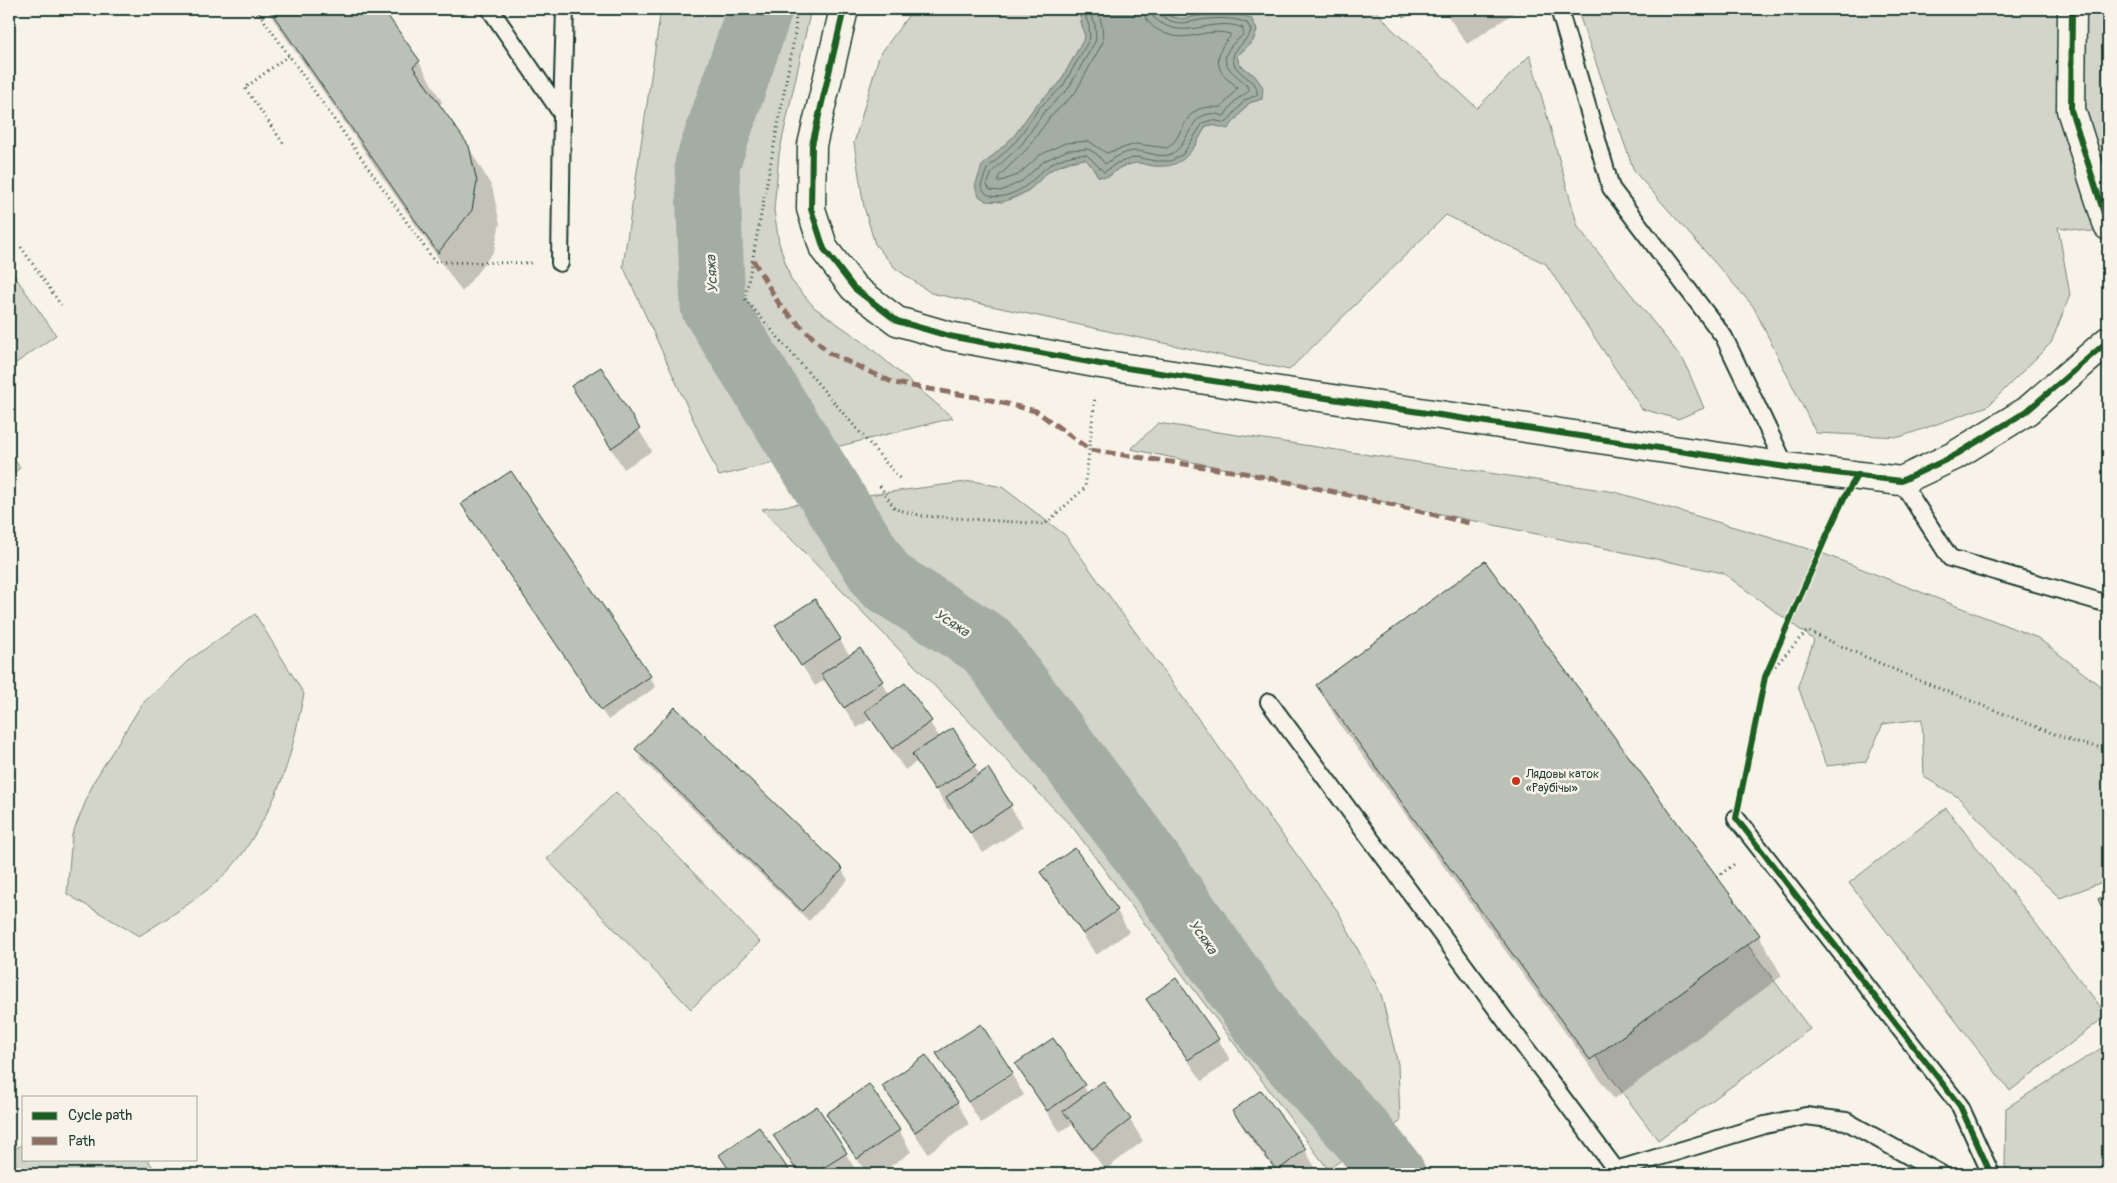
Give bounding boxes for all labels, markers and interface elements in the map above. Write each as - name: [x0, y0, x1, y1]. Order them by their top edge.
- water label: Усяжа: [702, 253, 721, 293]
- water label: Усяжа: [932, 606, 974, 641]
- place label: Лядовы каток «Раўбічы»: [1525, 767, 1599, 796]
- marker: Лядовы каток «Раўбічы»: [1510, 775, 1522, 787]
- water label: Усяжа: [1185, 917, 1222, 958]
- legend: [22, 1096, 198, 1160]
- text: Cycle path: [68, 1106, 132, 1125]
- text: Path: [68, 1132, 95, 1151]

